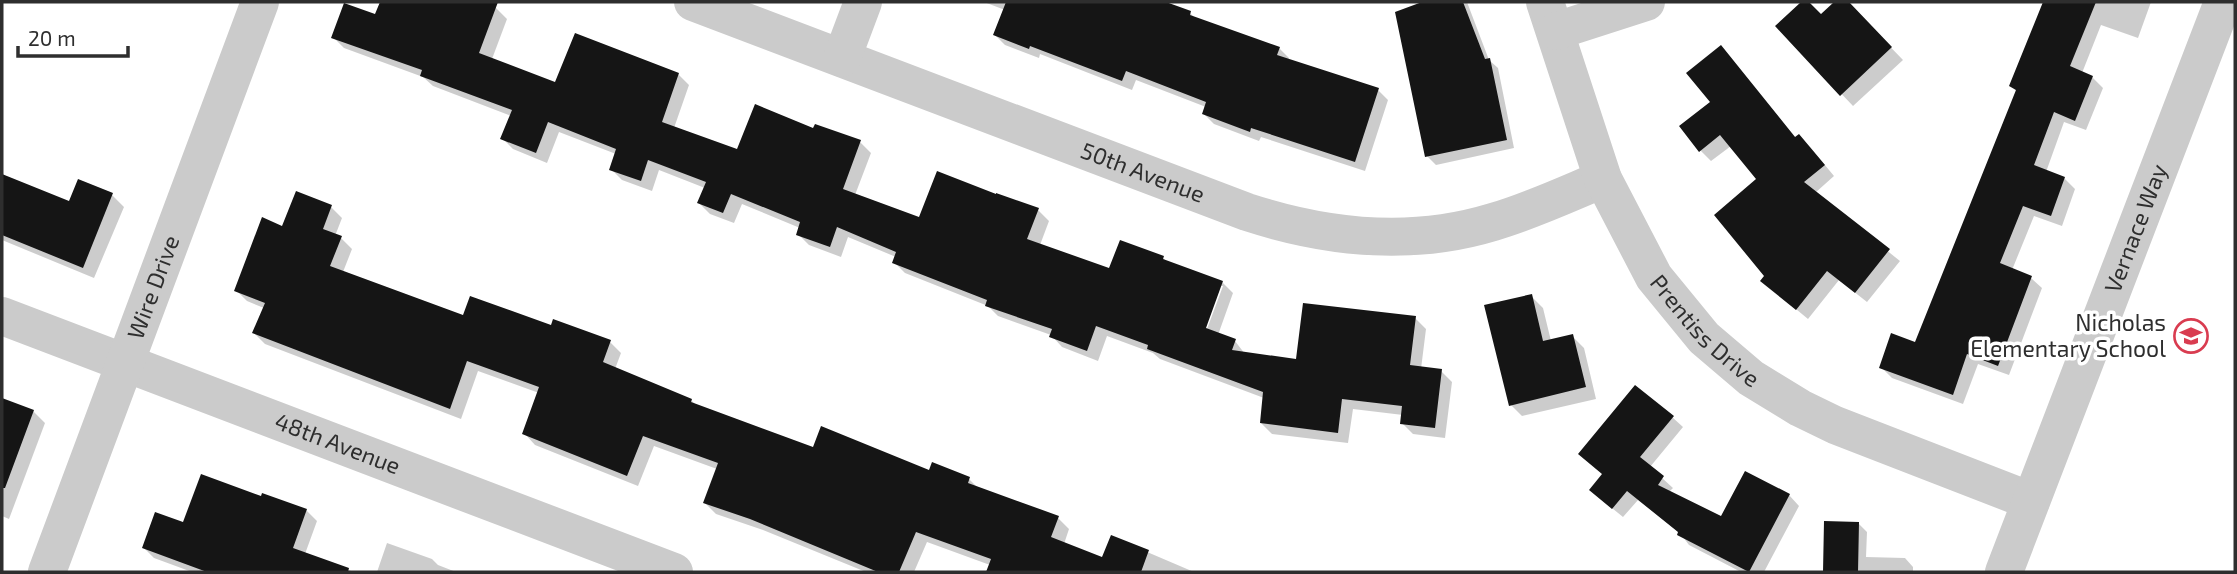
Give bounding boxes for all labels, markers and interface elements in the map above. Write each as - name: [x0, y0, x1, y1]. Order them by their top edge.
- scale bar: [18, 14, 128, 58]
- text: 20 m: [28, 25, 76, 50]
- street label: 50th Avenue: [1077, 135, 1209, 208]
- street label: Vernace Way: [2098, 160, 2172, 296]
- street label: Wire Drive: [120, 231, 185, 343]
- street label: Prentiss Drive: [1645, 269, 1764, 393]
- place label: Nicholas Elementary School: [1970, 308, 2166, 362]
- school or university icon: Nicholas Elementary School: [2172, 317, 2210, 355]
- street label: 48th Avenue: [271, 406, 404, 479]

